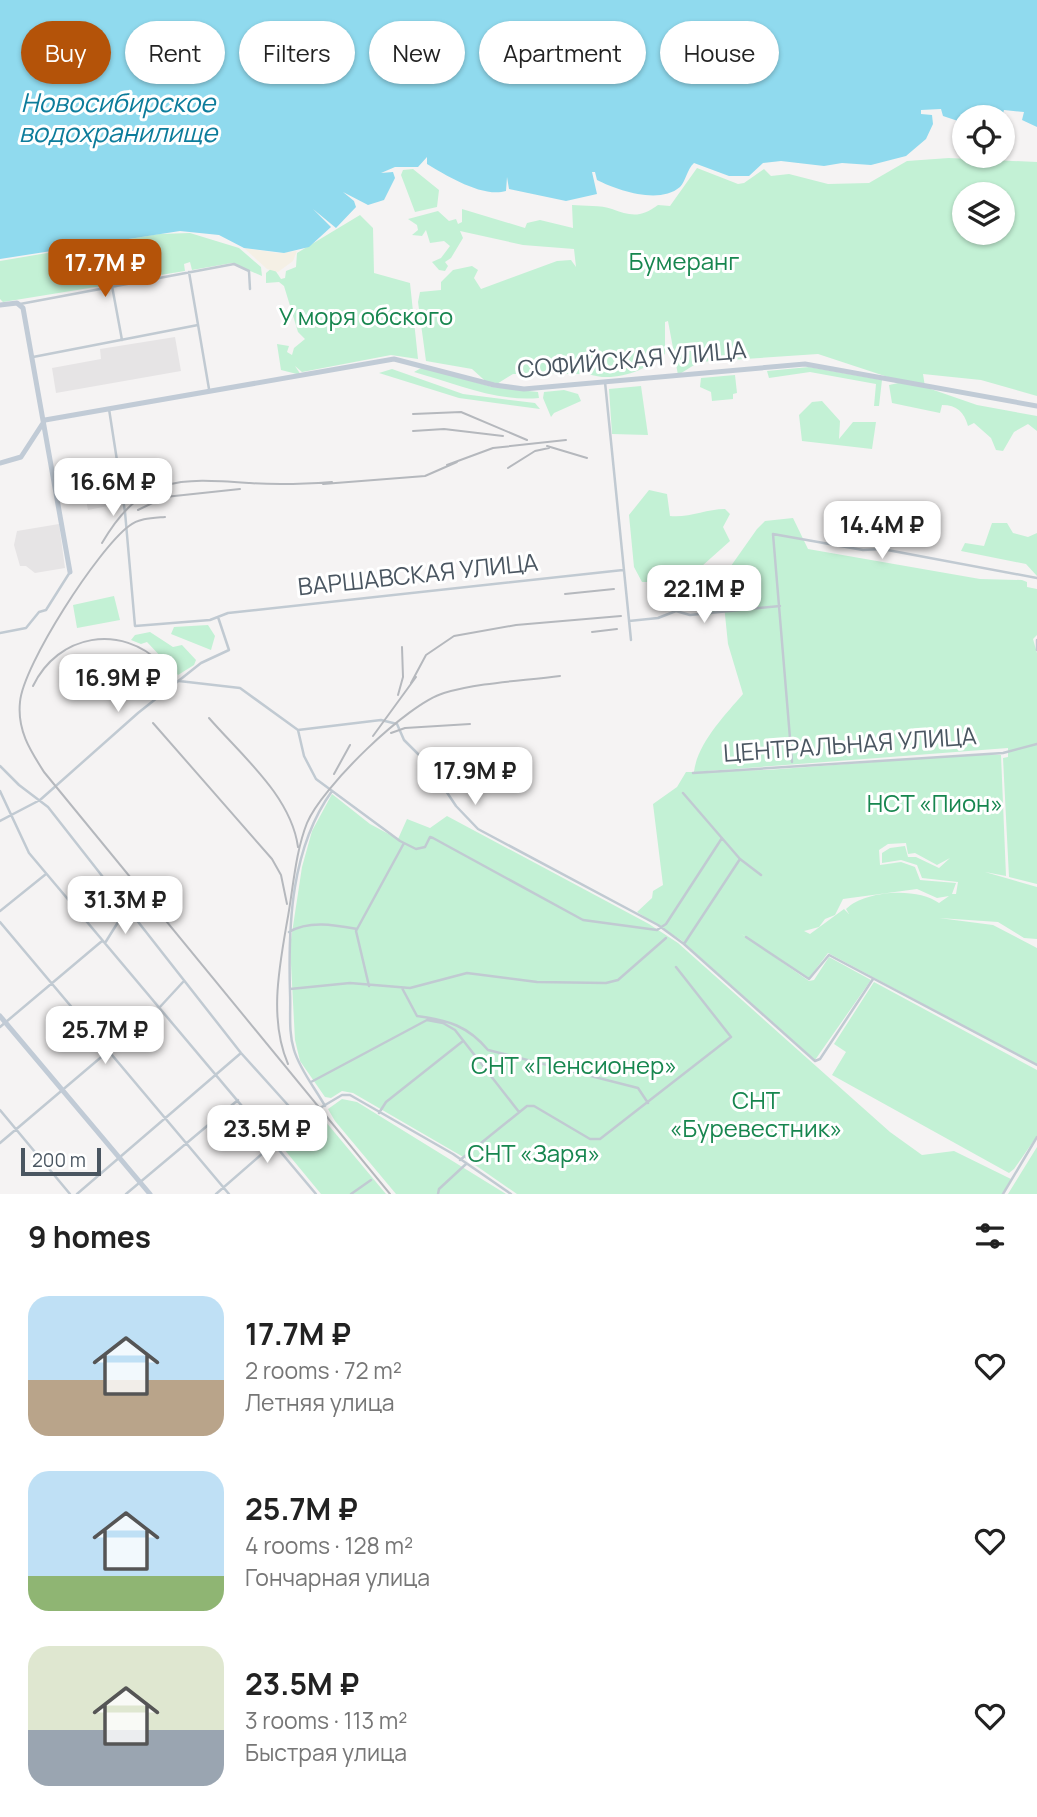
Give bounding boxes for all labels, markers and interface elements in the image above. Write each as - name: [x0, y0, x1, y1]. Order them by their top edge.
- chip: Buy: [21, 21, 111, 84]
- chip: Rent: [125, 21, 225, 84]
- chip: Filters: [239, 21, 355, 84]
- chip: New: [369, 21, 465, 84]
- chip: Apartment: [479, 21, 646, 84]
- chip: House: [660, 21, 779, 84]
- water label: Новосибирское водохранилище: [19, 84, 219, 150]
- map controls: [952, 105, 1015, 245]
- button: locate: [952, 105, 1015, 168]
- button: layers: [952, 182, 1015, 245]
- pin: 17.7M ₽: [40, 240, 170, 299]
- park label: Бумеранг: [629, 244, 739, 277]
- text: 17.7M ₽: [64, 246, 146, 278]
- park label: У моря обского: [279, 299, 453, 332]
- street label: СОФИЙСКАЯ УЛИЦА: [516, 332, 748, 385]
- pin: 16.6M ₽: [48, 458, 178, 518]
- text: 16.6M ₽: [70, 465, 156, 497]
- pin: 14.4M ₽: [817, 502, 947, 561]
- text: 14.4M ₽: [840, 508, 924, 540]
- street label: ВАРШАВСКАЯ УЛИЦА: [296, 544, 540, 603]
- pin: 22.1M ₽: [639, 566, 769, 625]
- text: 22.1M ₽: [663, 572, 745, 604]
- pin: 16.9M ₽: [53, 654, 183, 714]
- text: 16.9M ₽: [75, 661, 161, 693]
- street label: ЦЕНТРАЛЬНАЯ УЛИЦА: [722, 718, 978, 769]
- pin: 17.9M ₽: [410, 748, 540, 807]
- text: 17.9M ₽: [433, 754, 517, 786]
- park label: НСТ «Пион»: [867, 786, 1003, 819]
- pin: 31.3M ₽: [60, 876, 190, 936]
- text: 31.3M ₽: [84, 883, 166, 915]
- pin: 25.7M ₽: [40, 1006, 170, 1066]
- text: 25.7M ₽: [62, 1013, 148, 1045]
- park label: СНТ «Пенсионер»: [471, 1048, 677, 1081]
- park label: СНТ «Буревестник»: [670, 1083, 842, 1144]
- pin: 23.5M ₽: [202, 1106, 332, 1165]
- text: 23.5M ₽: [223, 1112, 311, 1144]
- park label: СНТ «Заря»: [468, 1136, 600, 1169]
- scale bar: [21, 1145, 102, 1177]
- text: 200 m: [32, 1147, 86, 1173]
- text: 9 homes: [28, 1216, 151, 1257]
- icon: filters: [971, 1217, 1009, 1255]
- text: 17.7M ₽: [245, 1313, 351, 1354]
- icon: home: [84, 1324, 168, 1408]
- icon: heart: [971, 1347, 1009, 1385]
- text: 2 rooms · 72 m²: [245, 1354, 402, 1386]
- text: Летняя улица: [245, 1386, 395, 1418]
- text: 25.7M ₽: [245, 1488, 358, 1529]
- icon: home: [84, 1499, 168, 1583]
- icon: heart: [971, 1522, 1009, 1560]
- text: 4 rooms · 128 m²: [245, 1529, 413, 1561]
- text: Гончарная улица: [245, 1561, 430, 1593]
- text: 23.5M ₽: [245, 1663, 359, 1704]
- icon: home: [84, 1674, 168, 1758]
- icon: heart: [971, 1697, 1009, 1735]
- text: 3 rooms · 113 m²: [245, 1704, 408, 1736]
- text: Быстрая улица: [245, 1736, 407, 1768]

